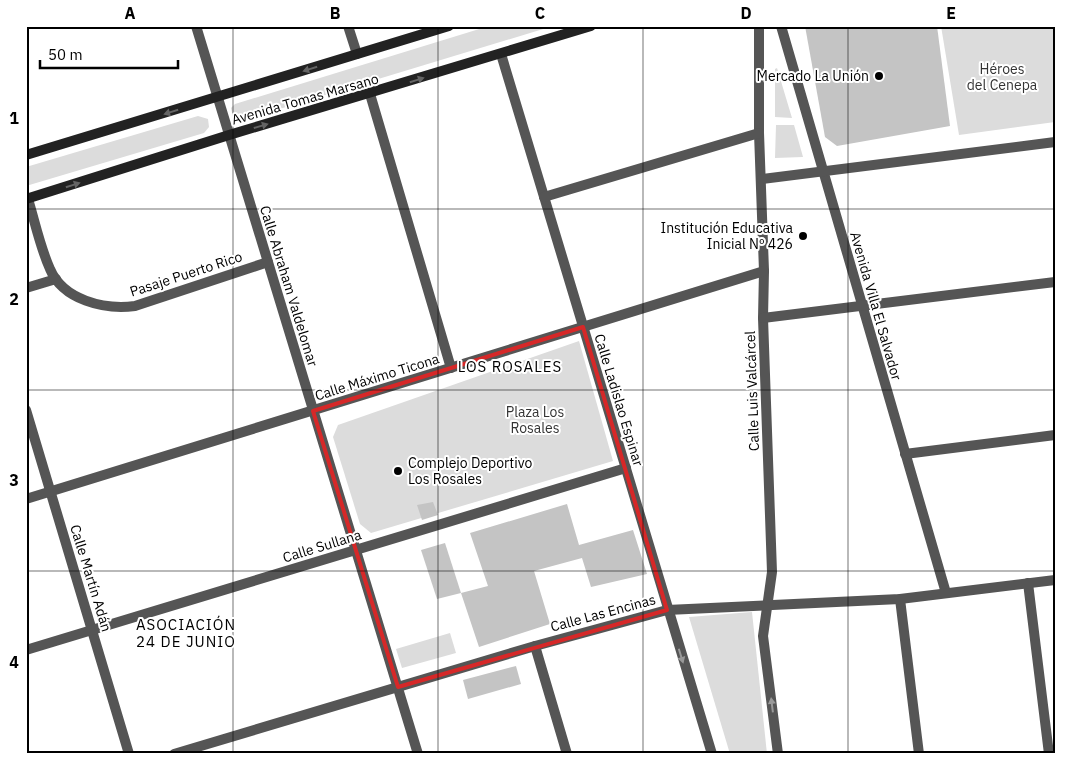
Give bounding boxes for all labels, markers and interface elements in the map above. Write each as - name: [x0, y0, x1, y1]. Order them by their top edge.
- text: A: [125, 3, 136, 23]
- text: B: [330, 3, 341, 23]
- text: C: [535, 3, 545, 23]
- text: D: [740, 3, 752, 23]
- text: E: [946, 3, 956, 23]
- scale bar: [40, 38, 178, 70]
- text: 50 m: [48, 45, 83, 64]
- park label: Héroes del Cenepa: [967, 60, 1038, 94]
- one-way arrow: [302, 65, 317, 73]
- place label: Mercado La Unión: [757, 67, 869, 85]
- street label: Avenida Tomas Marsano: [229, 69, 381, 129]
- marker: Mercado La Unión: [873, 70, 885, 82]
- one-way arrow: [410, 75, 425, 83]
- text: 1: [9, 108, 19, 128]
- one-way arrow: [163, 108, 178, 116]
- one-way arrow: [254, 121, 269, 129]
- one-way arrow: [65, 180, 80, 188]
- street label: Calle Abraham Valdelomar: [256, 204, 322, 368]
- place label: Institución Educativa Inicial Nº 426: [661, 219, 794, 253]
- marker: Institución Educativa Inicial Nº 426: [797, 230, 809, 242]
- street label: Avenida Villa El Salvador: [846, 230, 906, 382]
- street label: Pasaje Puerto Rico: [127, 247, 245, 301]
- text: 2: [9, 289, 19, 309]
- street label: Calle Luis Valcárcel: [741, 330, 763, 452]
- street label: Calle Ladislao Espinar: [590, 332, 648, 468]
- street label: Calle Máximo Ticona: [313, 349, 442, 405]
- district label: LOS ROSALES: [458, 357, 562, 376]
- park label: Plaza Los Rosales: [506, 403, 564, 437]
- place label: Complejo Deportivo Los Rosales: [408, 454, 532, 488]
- marker: Complejo Deportivo Los Rosales: [392, 465, 404, 477]
- text: 3: [9, 470, 19, 490]
- street label: Calle Martín Adán: [66, 522, 116, 634]
- street label: Calle Sullana: [281, 525, 364, 566]
- street label: Calle Las Encinas: [548, 590, 658, 636]
- district label: ASOCIACIÓN 24 DE JUNIO: [136, 615, 236, 651]
- one-way arrow: [678, 649, 686, 664]
- text: 4: [9, 652, 19, 672]
- one-way arrow: [768, 697, 776, 713]

